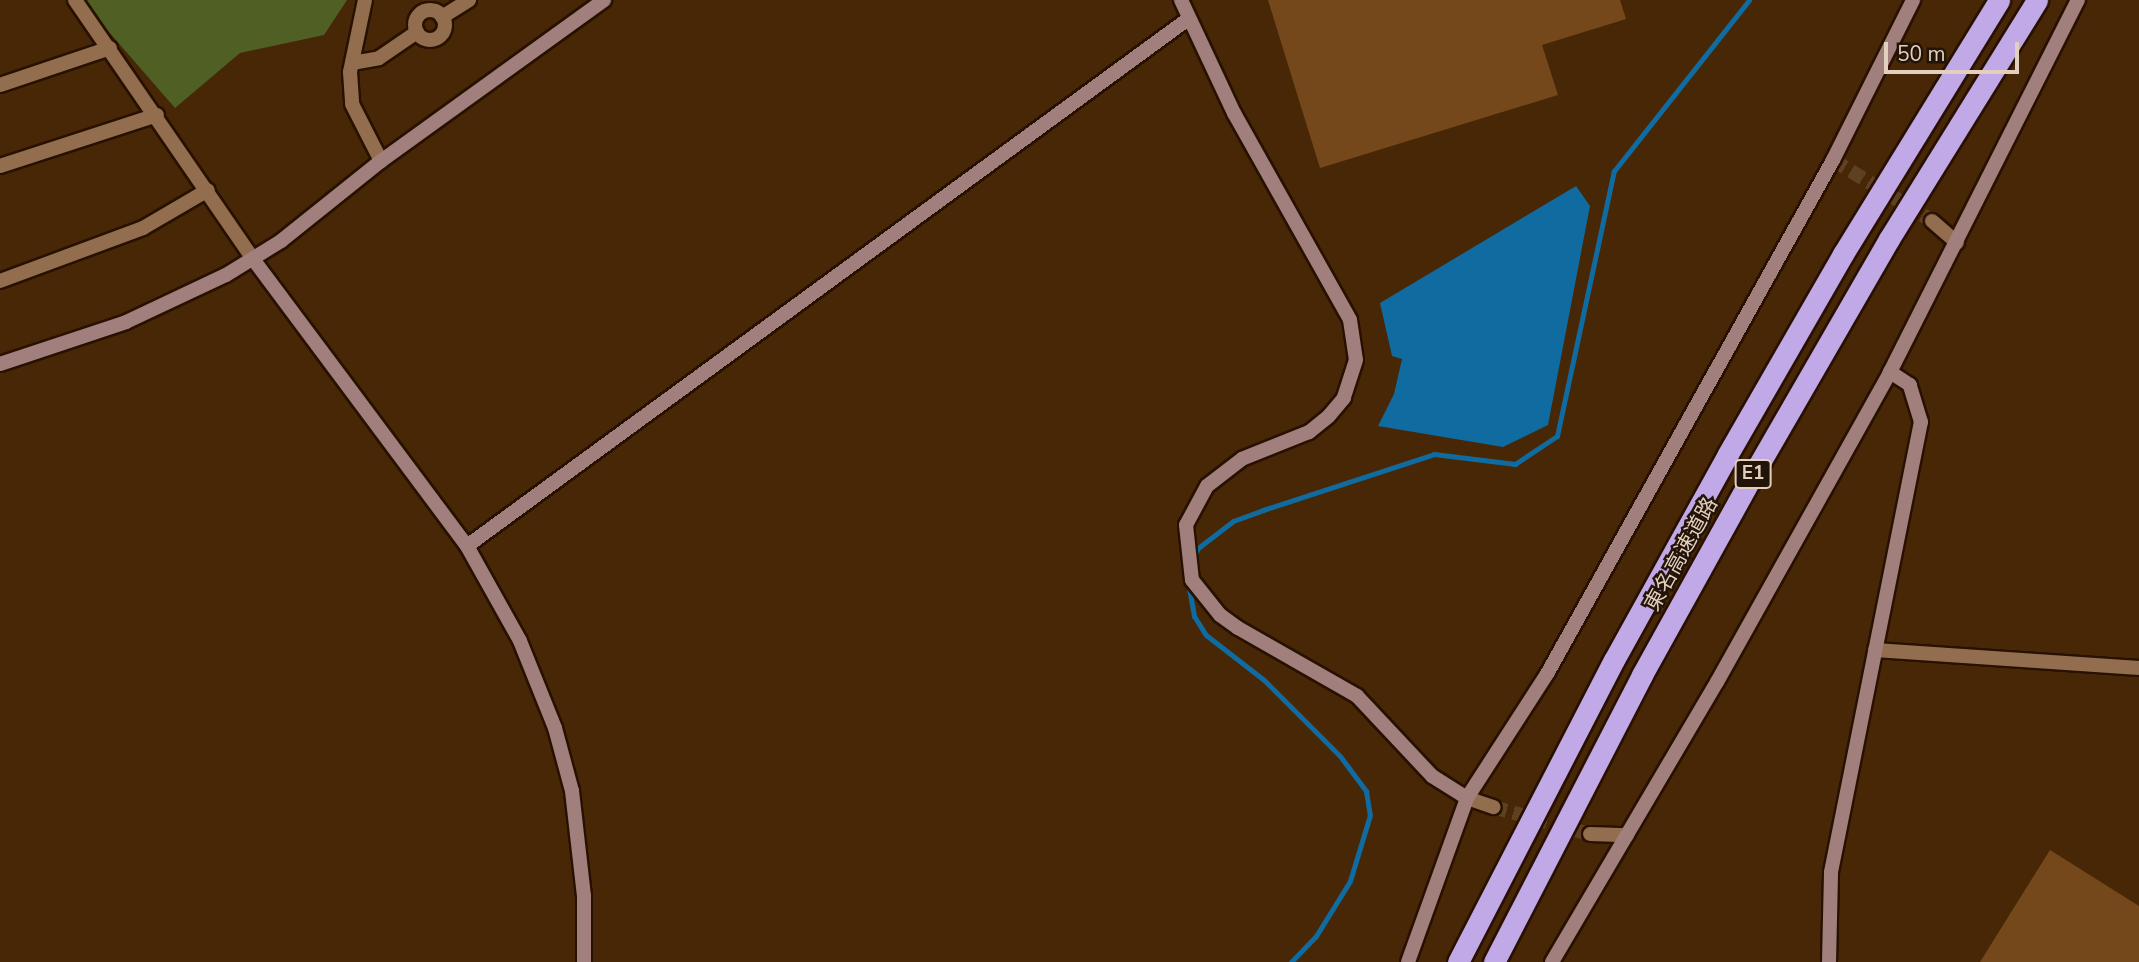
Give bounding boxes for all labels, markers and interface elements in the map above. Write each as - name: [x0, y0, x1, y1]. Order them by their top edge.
- scale bar: [1887, 28, 2022, 72]
- text: 50 m: [1897, 40, 1946, 68]
- road number: E1: [1734, 458, 1772, 489]
- street label: 東名高速道路: [1639, 493, 1723, 615]

